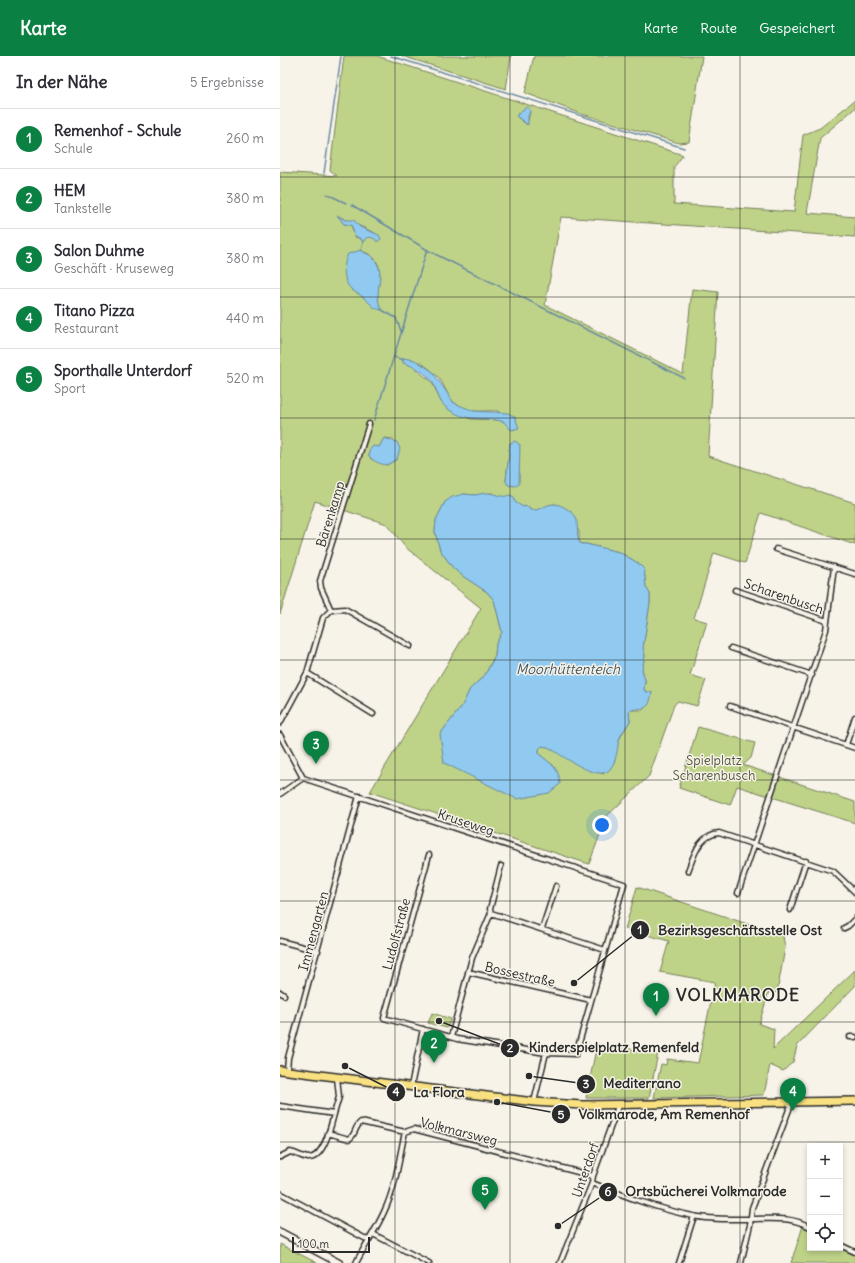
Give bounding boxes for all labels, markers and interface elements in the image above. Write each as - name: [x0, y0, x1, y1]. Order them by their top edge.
- text: Karte: [20, 16, 67, 40]
- text: Karte: [644, 19, 678, 37]
- text: Route: [700, 19, 737, 37]
- text: Gespeichert: [759, 19, 835, 37]
- text: In der Nähe: [16, 71, 108, 93]
- text: 5 Ergebnisse: [190, 74, 264, 91]
- text: Remenhof - Schule: [54, 121, 181, 140]
- text: 1: [26, 130, 32, 147]
- text: 260 m: [226, 130, 264, 147]
- text: Schule: [54, 140, 93, 157]
- text: HEM: [54, 181, 86, 200]
- text: 2: [25, 190, 33, 207]
- text: 380 m: [226, 190, 264, 207]
- text: Tankstelle: [54, 200, 112, 217]
- text: Salon Duhme: [54, 241, 144, 260]
- text: 3: [25, 250, 33, 267]
- text: 380 m: [226, 250, 264, 267]
- text: Geschäft · Kruseweg: [54, 260, 174, 277]
- text: Titano Pizza: [54, 301, 135, 320]
- text: 4: [25, 310, 33, 327]
- text: 440 m: [226, 310, 264, 327]
- text: Restaurant: [54, 320, 119, 337]
- text: Sporthalle Unterdorf: [54, 361, 192, 380]
- text: 5: [25, 370, 33, 387]
- text: 520 m: [226, 370, 264, 387]
- text: Sport: [54, 380, 86, 397]
- street label: Bärenkamp: [312, 479, 349, 549]
- street label: Scharenbusch: [742, 575, 826, 618]
- water label: Moorhüttenteich: [516, 660, 621, 678]
- pin: 3: [303, 731, 329, 764]
- park label: Spielplatz Scharenbusch: [672, 752, 756, 784]
- street label: Kruseweg: [435, 805, 496, 840]
- your location: [592, 815, 612, 835]
- street label: Immengarten: [295, 889, 332, 973]
- street label: Ludolfstraße: [379, 896, 414, 972]
- callout: Bezirksgeschäftsstelle Ost: [630, 917, 830, 943]
- text: Bezirksgeschäftsstelle Ost: [658, 921, 822, 939]
- text: 1: [638, 922, 642, 937]
- street label: Bossestraße: [483, 958, 557, 991]
- pin: 1: [643, 983, 669, 1016]
- district label: VOLKMARODE: [676, 984, 800, 1006]
- pin: 2: [421, 1030, 447, 1063]
- callout: Kinderspielplatz Remenfeld: [500, 1035, 707, 1061]
- text: Kinderspielplatz Remenfeld: [529, 1038, 700, 1056]
- text: 2: [507, 1040, 514, 1055]
- callout: Mediterrano: [576, 1071, 689, 1097]
- text: Mediterrano: [603, 1074, 681, 1092]
- text: 3: [583, 1076, 590, 1091]
- pin: 4: [780, 1078, 806, 1111]
- callout: La Flora: [386, 1079, 473, 1105]
- text: La Flora: [413, 1083, 465, 1101]
- text: 4: [393, 1084, 400, 1099]
- callout: Volkmarode, Am Remenhof: [551, 1101, 758, 1127]
- text: Volkmarode, Am Remenhof: [578, 1105, 751, 1123]
- text: 5: [558, 1107, 565, 1122]
- street label: Volkmarsweg: [418, 1114, 499, 1149]
- street label: Unterdorf: [568, 1140, 603, 1200]
- map controls: [807, 1143, 843, 1251]
- button: +: [807, 1143, 843, 1179]
- pin: 5: [472, 1177, 498, 1210]
- callout: Ortsbücherei Volkmarode: [598, 1179, 795, 1205]
- button: −: [807, 1179, 843, 1215]
- text: Ortsbücherei Volkmarode: [625, 1182, 787, 1200]
- text: 6: [605, 1184, 612, 1199]
- button: locate: [807, 1215, 843, 1251]
- scale bar: [292, 1235, 370, 1254]
- text: 100 m: [298, 1237, 329, 1251]

